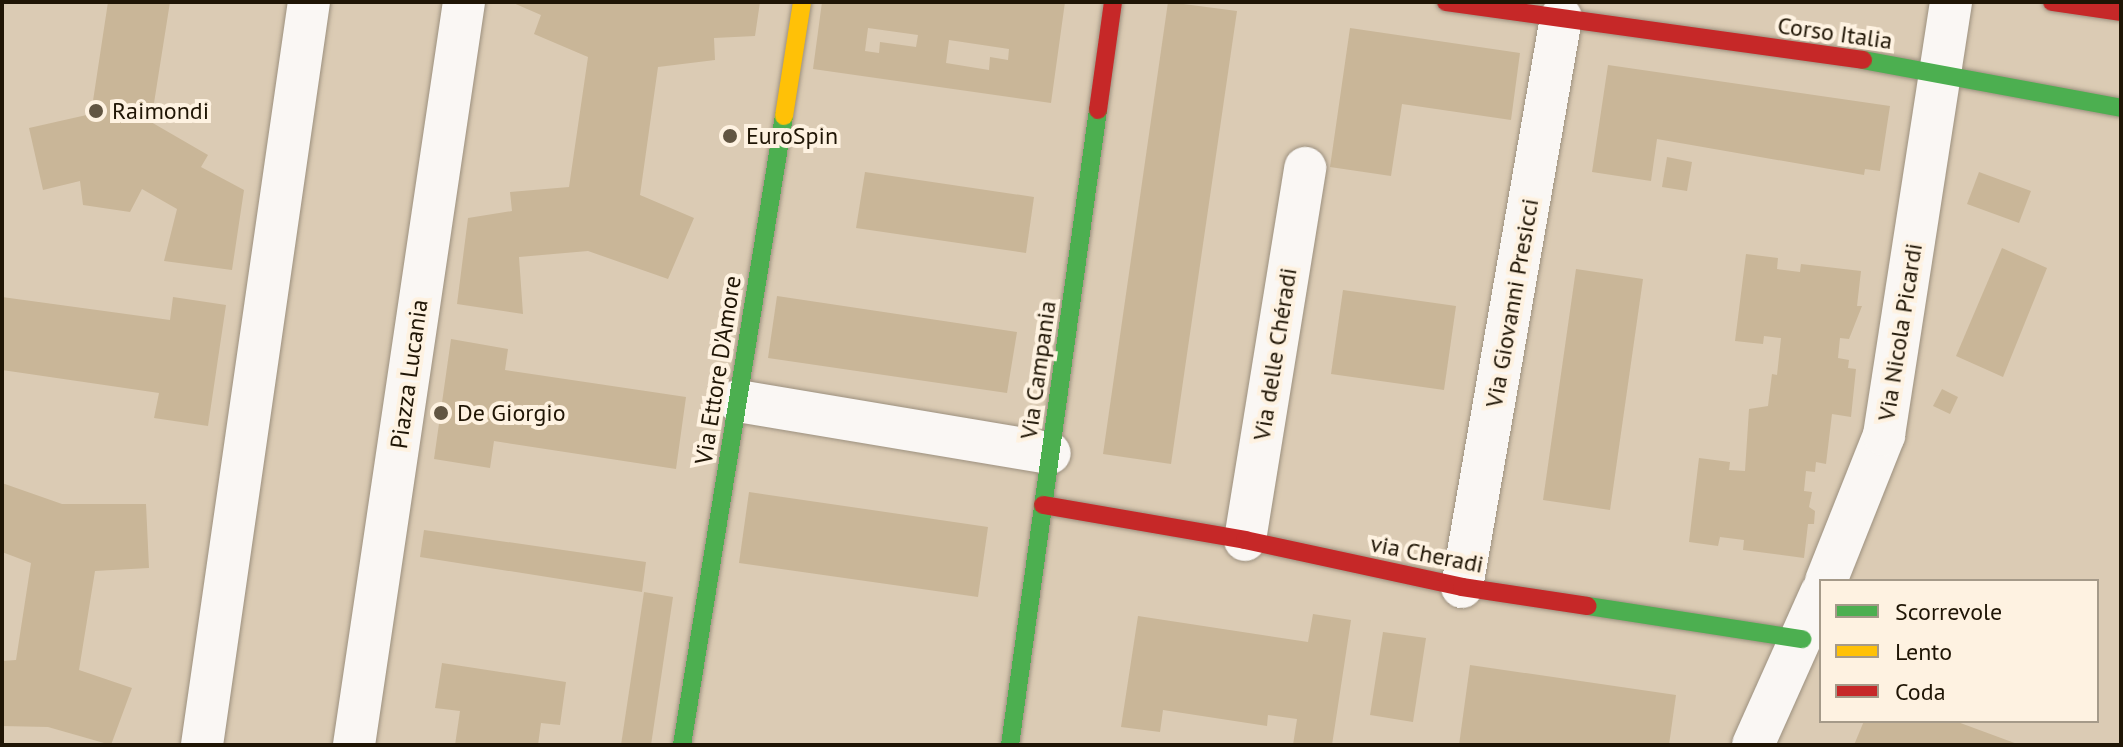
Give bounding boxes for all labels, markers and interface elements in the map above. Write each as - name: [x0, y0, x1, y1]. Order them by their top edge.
- street label: Corso Italia: [1776, 11, 1894, 55]
- place label: Raimondi: [112, 97, 209, 125]
- marker: Raimondi: [87, 102, 105, 120]
- place label: EuroSpin: [746, 122, 838, 150]
- marker: EuroSpin: [721, 127, 739, 145]
- street label: Via Giovanni Presicci: [1479, 196, 1545, 410]
- street label: Via Nicola Picardi: [1872, 241, 1928, 423]
- street label: Via delle Chéradi: [1247, 266, 1303, 442]
- street label: Via Ettore D'Amore: [689, 274, 747, 466]
- street label: Piazza Lucania: [384, 297, 434, 451]
- street label: Via Campania: [1014, 299, 1062, 441]
- place label: De Giorgio: [457, 399, 566, 427]
- marker: De Giorgio: [432, 404, 450, 422]
- street label: via Cheradi: [1368, 529, 1486, 579]
- legend: [1819, 579, 2099, 723]
- text: Scorrevole: [1895, 596, 2002, 627]
- text: Lento: [1895, 636, 1952, 667]
- text: Coda: [1895, 676, 1946, 707]

